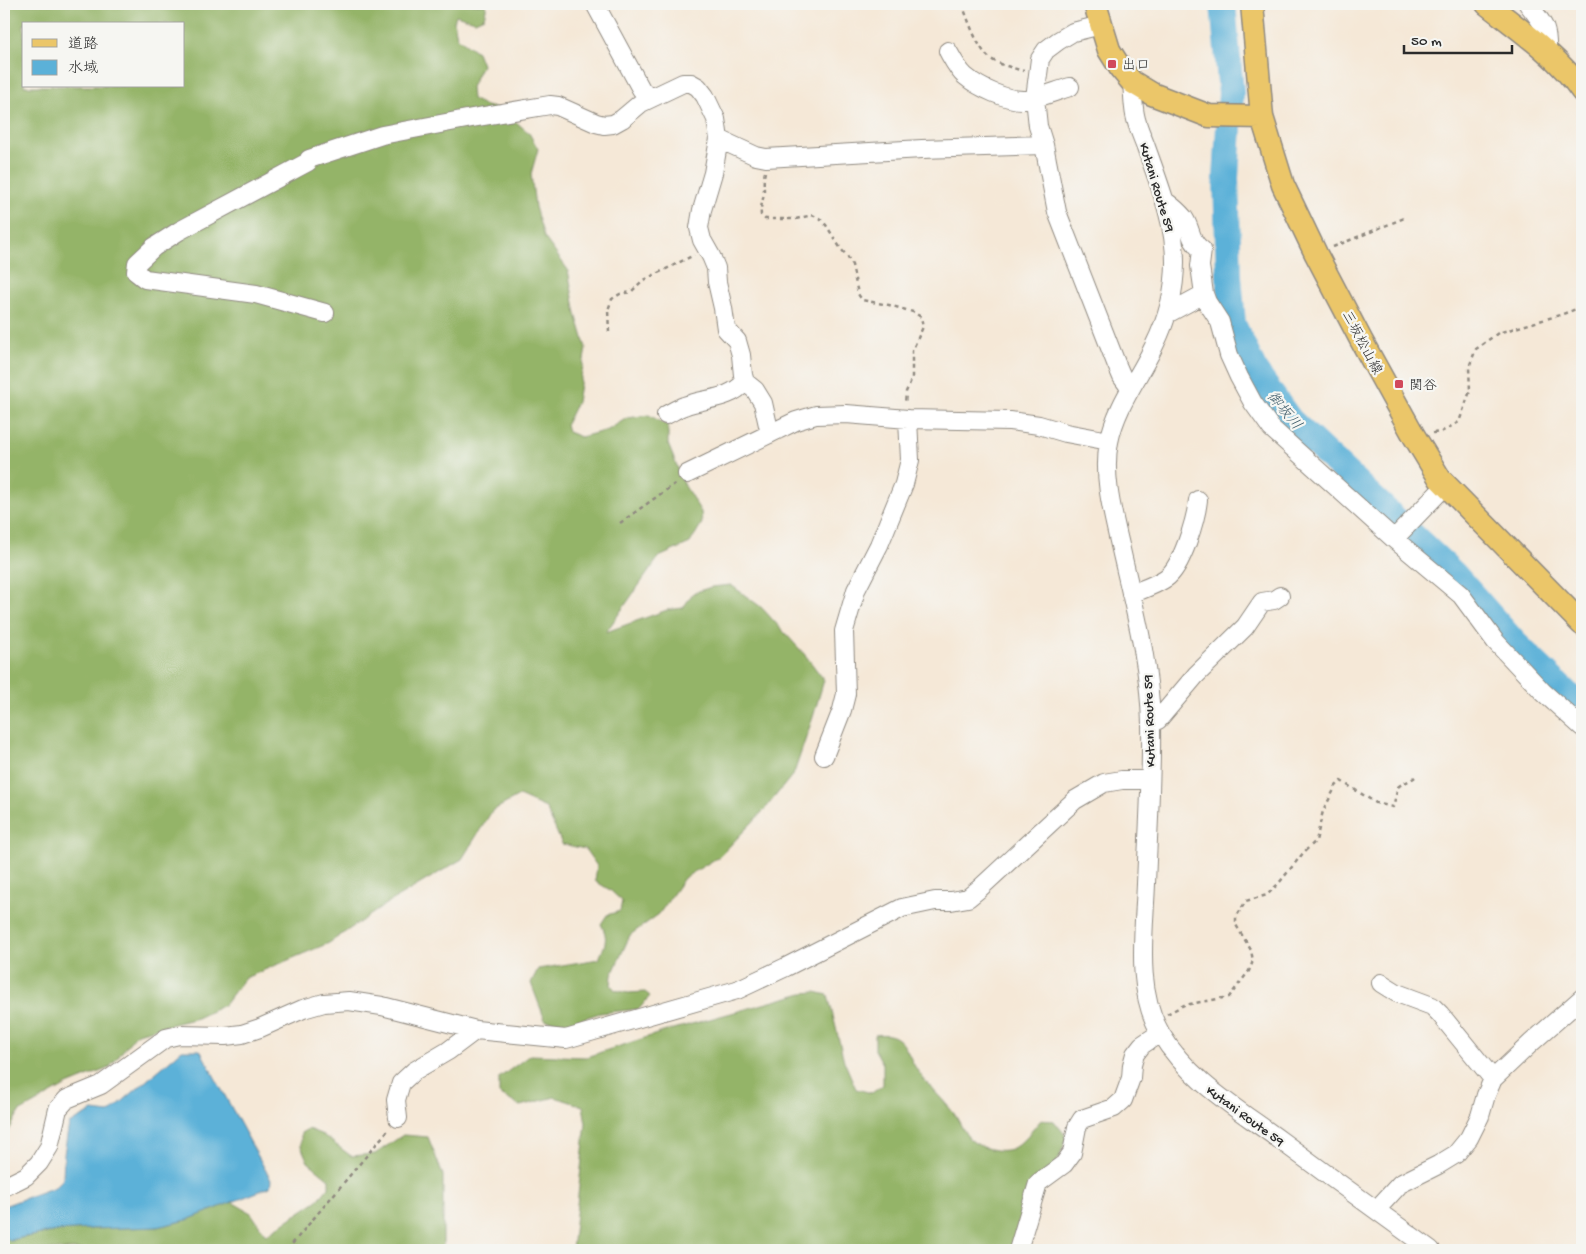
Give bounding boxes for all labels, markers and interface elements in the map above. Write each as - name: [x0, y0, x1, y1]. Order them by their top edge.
- legend: [22, 22, 185, 88]
- scale bar: [1404, 22, 1511, 54]
- text: 50 m: [1411, 33, 1442, 51]
- text: 道路: [68, 36, 98, 54]
- marker: 出口: [1106, 58, 1118, 70]
- place label: 出口: [1122, 58, 1150, 75]
- text: 水域: [68, 59, 98, 78]
- street label: Kutani Route 59: [1134, 141, 1177, 234]
- street label: 三坂松山線: [1337, 308, 1385, 378]
- marker: 関谷: [1393, 378, 1405, 390]
- place label: 関谷: [1409, 378, 1437, 395]
- water label: 御坂川: [1262, 388, 1305, 434]
- street label: Kutani Route 59: [1140, 674, 1161, 767]
- street label: Kutani Route 59: [1202, 1083, 1287, 1151]

